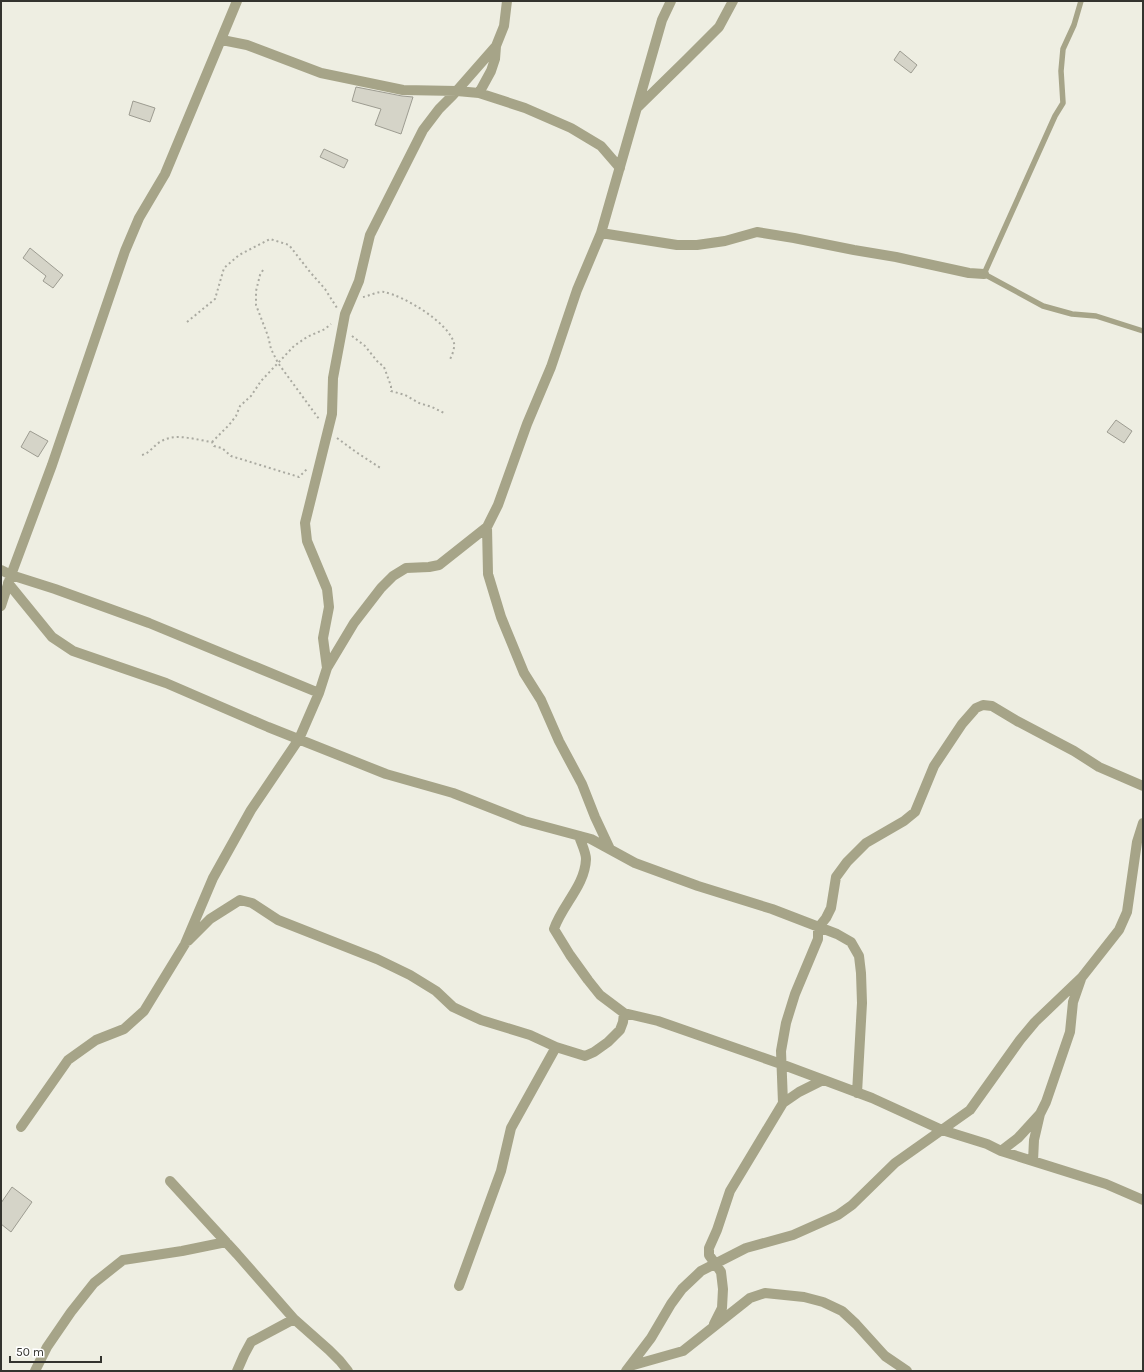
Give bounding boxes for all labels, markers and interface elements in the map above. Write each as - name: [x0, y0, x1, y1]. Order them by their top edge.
- scale bar: [10, 1338, 101, 1364]
- text: 50 m: [16, 1345, 44, 1359]

